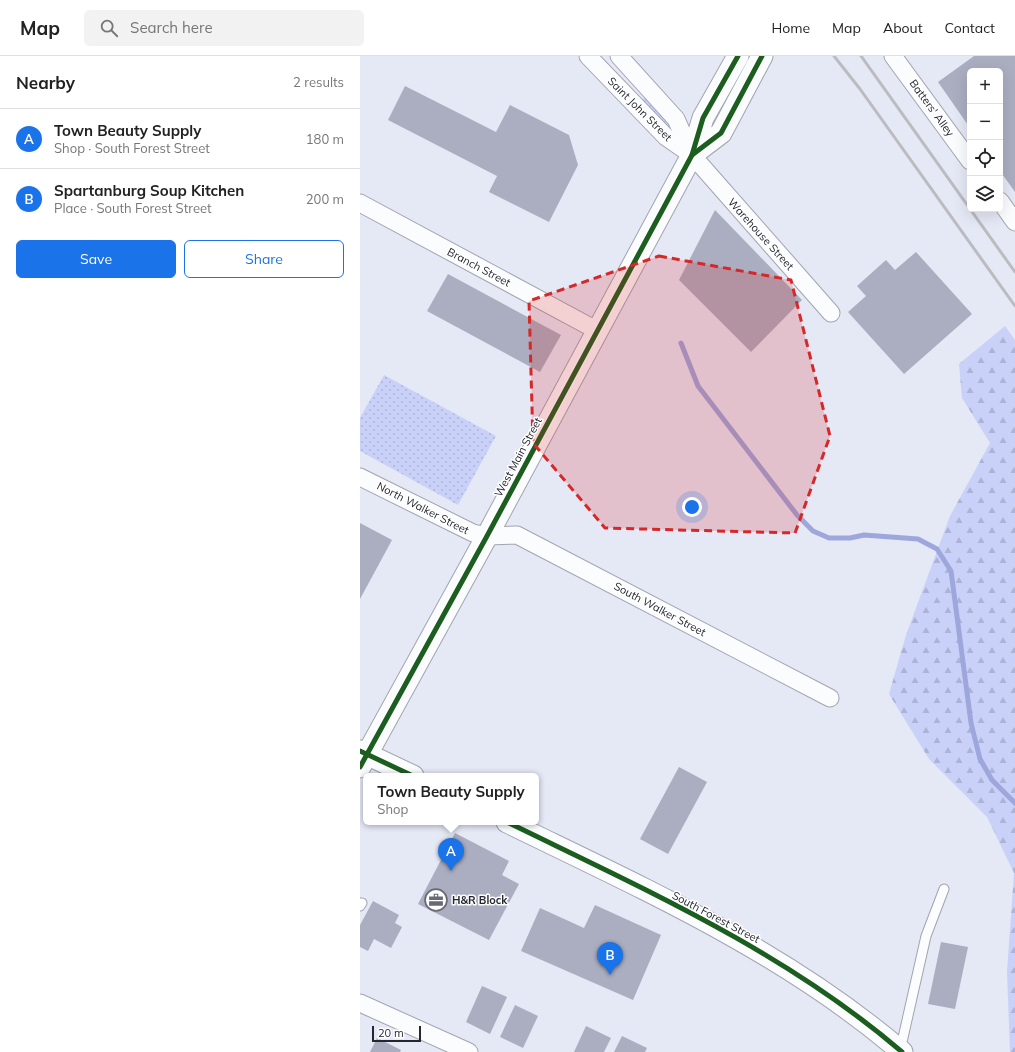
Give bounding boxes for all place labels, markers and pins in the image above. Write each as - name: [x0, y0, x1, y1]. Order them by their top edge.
- pin: A: [438, 838, 464, 871]
- office icon: H&R Block: [423, 887, 449, 913]
- place label: H&R Block: [452, 893, 508, 907]
- pin: B: [597, 942, 623, 975]

